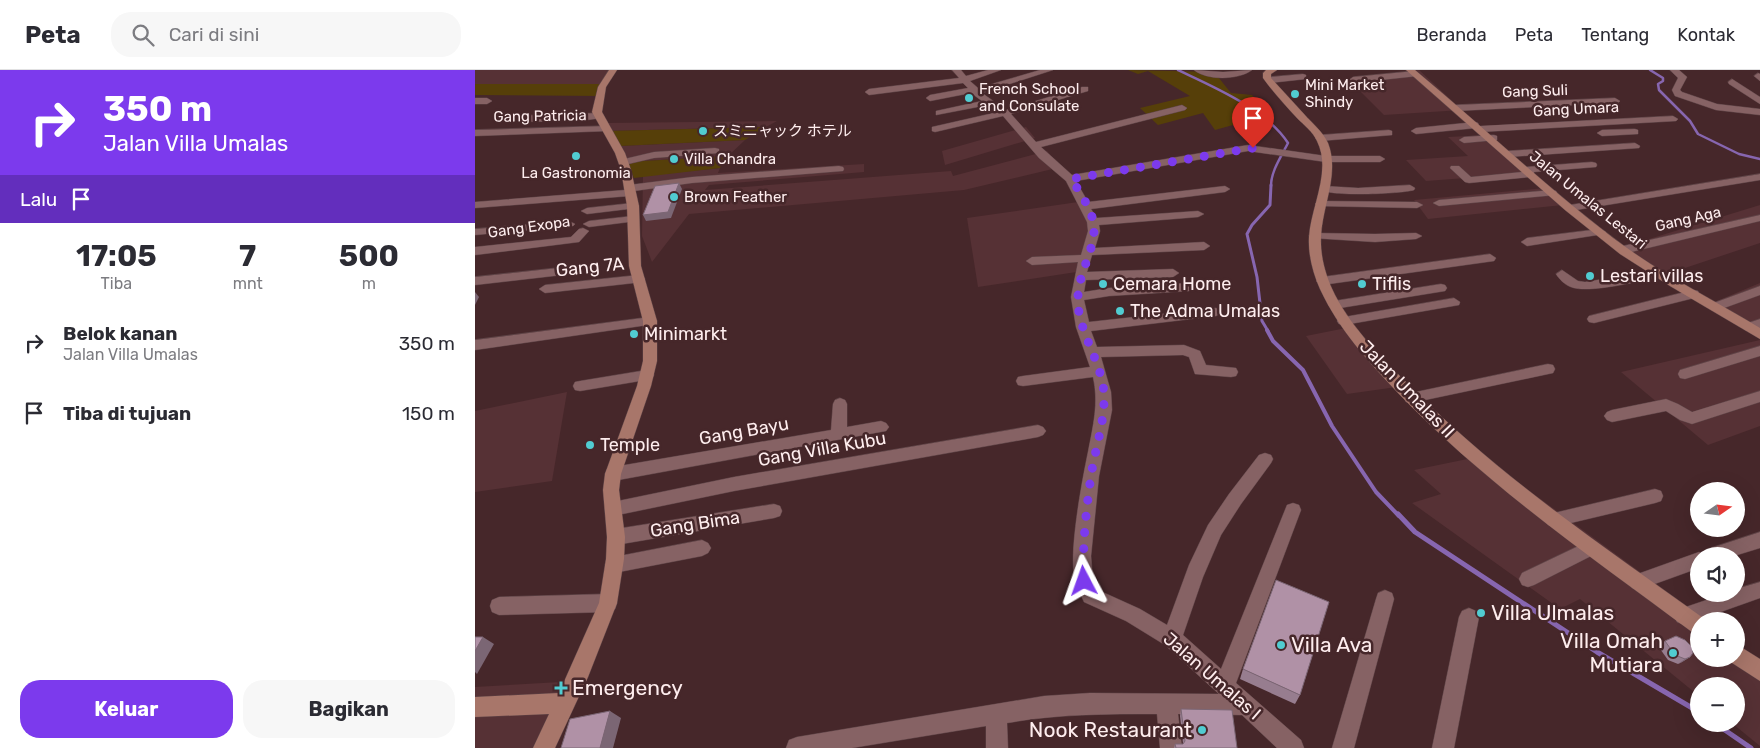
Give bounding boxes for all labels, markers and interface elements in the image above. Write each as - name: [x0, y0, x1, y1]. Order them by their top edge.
- search box: [111, 12, 461, 57]
- text: Peta: [25, 21, 81, 49]
- icon: search: [129, 21, 157, 49]
- text: Cari di sini: [169, 23, 259, 46]
- text: Beranda: [1416, 24, 1487, 46]
- text: Peta: [1515, 24, 1553, 46]
- text: Tentang: [1581, 24, 1649, 46]
- text: Kontak: [1677, 24, 1735, 46]
- place label: Mini Market Shindy: [1305, 76, 1385, 111]
- place label: French School and Consulate: [979, 80, 1079, 115]
- street label: Gang Suli: [1502, 81, 1568, 101]
- text: 350 m: [103, 88, 212, 130]
- marker: Mini Market Shindy: [1289, 88, 1301, 100]
- icon: right: [20, 90, 85, 155]
- marker: French School and Consulate: [963, 92, 975, 104]
- pin: [1232, 97, 1274, 148]
- street label: Gang Umara: [1532, 98, 1620, 120]
- icon: arrive: [1239, 104, 1267, 132]
- street label: Gang Patricia: [493, 106, 587, 126]
- place label: スミニャック ホテル: [713, 122, 852, 140]
- marker: スミニャック ホテル: [697, 125, 709, 137]
- text: Jalan Villa Umalas: [103, 130, 288, 157]
- street label: Jalan Umalas Lestari: [1526, 147, 1650, 253]
- marker: La Gastronomia: [570, 150, 582, 162]
- place label: Villa Chandra: [684, 150, 776, 168]
- marker: Villa Chandra: [668, 153, 680, 165]
- place label: La Gastronomia: [521, 164, 631, 182]
- icon: arrive: [67, 185, 95, 213]
- text: Lalu: [20, 188, 57, 211]
- place label: Brown Feather: [684, 188, 787, 206]
- marker: Brown Feather: [668, 191, 680, 203]
- street label: Gang Aga: [1653, 203, 1723, 235]
- street label: Gang Exopa: [487, 212, 571, 242]
- text: 17:05: [76, 238, 157, 274]
- text: 7: [239, 238, 256, 274]
- text: 500: [339, 238, 399, 274]
- street label: Gang 7A: [555, 252, 625, 282]
- place label: Lestari villas: [1600, 265, 1704, 287]
- marker: Lestari villas: [1584, 270, 1596, 282]
- place label: Cemara Home: [1113, 273, 1231, 295]
- place label: Tiflis: [1372, 273, 1411, 295]
- text: Tiba: [101, 274, 132, 293]
- text: mnt: [233, 274, 263, 293]
- text: m: [362, 274, 376, 293]
- marker: Cemara Home: [1097, 278, 1109, 290]
- marker: Tiflis: [1356, 278, 1368, 290]
- place label: The Adma Umalas: [1130, 300, 1280, 322]
- marker: The Adma Umalas: [1114, 305, 1126, 317]
- text: Belok kanan: [63, 322, 178, 345]
- place label: Minimarkt: [644, 323, 727, 345]
- marker: Minimarkt: [628, 328, 640, 340]
- icon: right: [20, 329, 48, 357]
- text: 350 m: [399, 332, 455, 355]
- street label: Jalan Umalas II: [1355, 336, 1459, 442]
- text: Jalan Villa Umalas: [63, 345, 198, 364]
- icon: arrive: [20, 399, 48, 427]
- text: Tiba di tujuan: [63, 402, 191, 425]
- text: 150 m: [402, 402, 455, 425]
- street label: Gang Bayu: [697, 412, 791, 450]
- street label: Gang Villa Kubu: [756, 427, 888, 471]
- place label: Temple: [600, 434, 660, 456]
- marker: Temple: [584, 439, 596, 451]
- north arrow: [1690, 482, 1745, 538]
- map controls: [1690, 482, 1745, 732]
- street label: Gang Bima: [649, 506, 741, 542]
- button: sound: [1690, 547, 1745, 602]
- position arrow: [1057, 554, 1109, 606]
- place label: Villa Ulmalas: [1491, 600, 1614, 625]
- marker: Villa Ulmalas: [1475, 607, 1487, 619]
- button: +: [1690, 612, 1745, 667]
- street label: Jalan Umalas I: [1159, 628, 1265, 724]
- place label: Villa Omah Mutiara: [1560, 628, 1663, 677]
- place label: Villa Ava: [1291, 632, 1372, 657]
- marker: Villa Ava: [1275, 639, 1287, 651]
- marker: Villa Omah Mutiara: [1667, 647, 1679, 659]
- place label: Emergency: [572, 675, 683, 700]
- button: −: [1690, 677, 1745, 732]
- button: Keluar: [20, 680, 233, 738]
- button: Bagikan: [243, 680, 455, 738]
- marker: Emergency: [554, 681, 568, 695]
- place label: Nook Restaurant: [1029, 717, 1192, 742]
- marker: Nook Restaurant: [1196, 724, 1208, 736]

